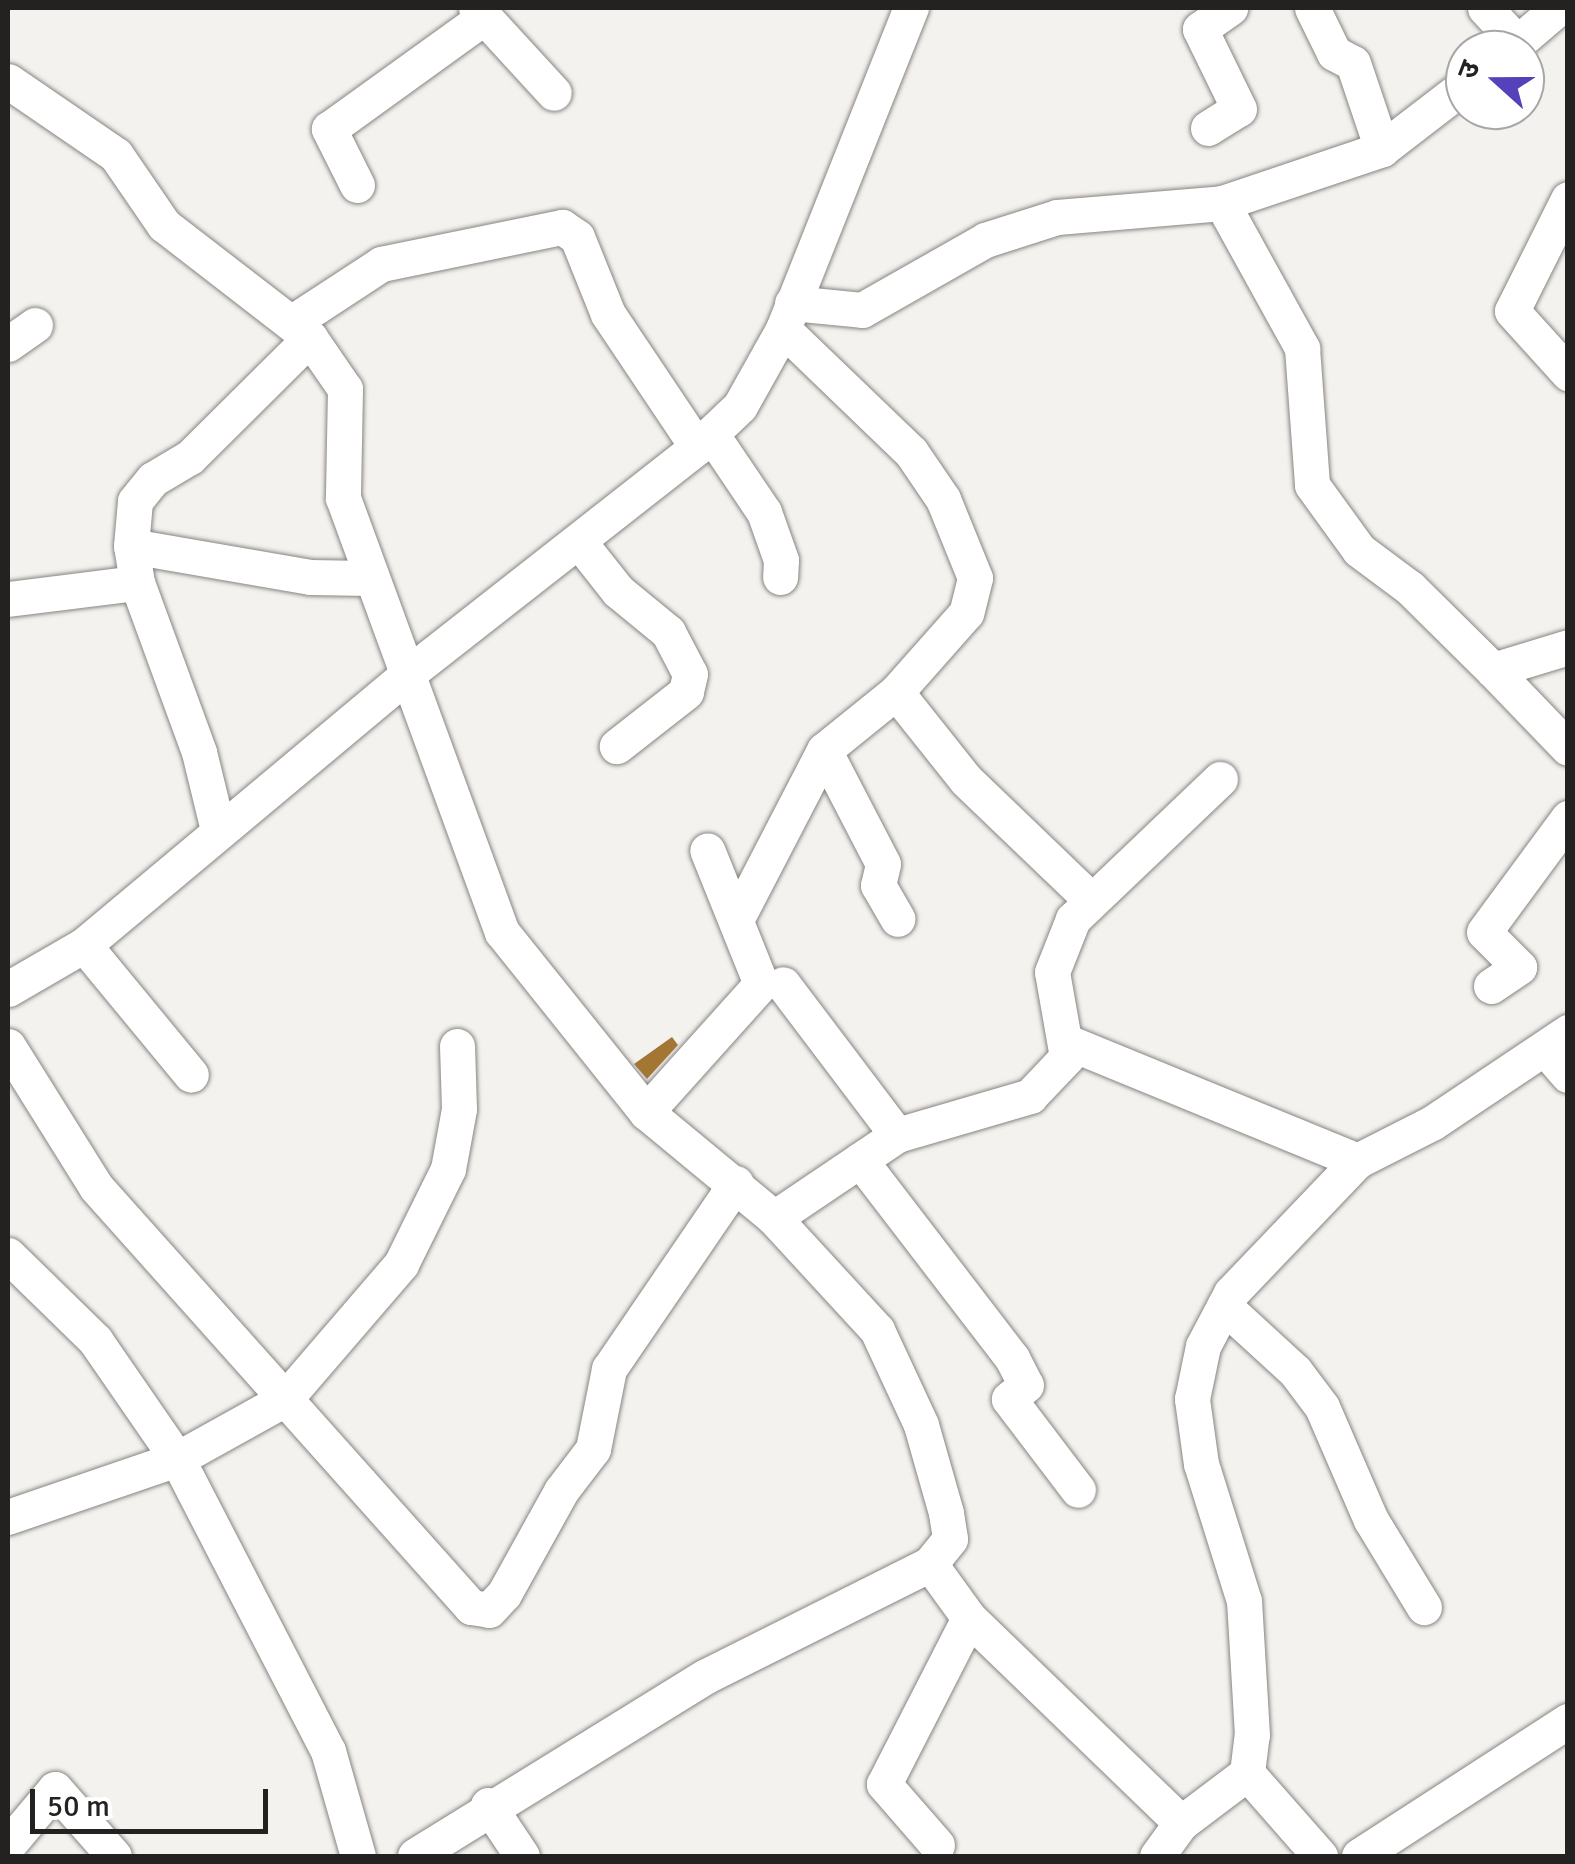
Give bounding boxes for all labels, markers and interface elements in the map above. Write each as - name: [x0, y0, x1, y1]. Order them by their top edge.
- north arrow: [1445, 30, 1545, 130]
- text: उ: [1450, 56, 1488, 84]
- scale bar: [35, 1769, 272, 1831]
- text: 50 m: [47, 1788, 110, 1825]

